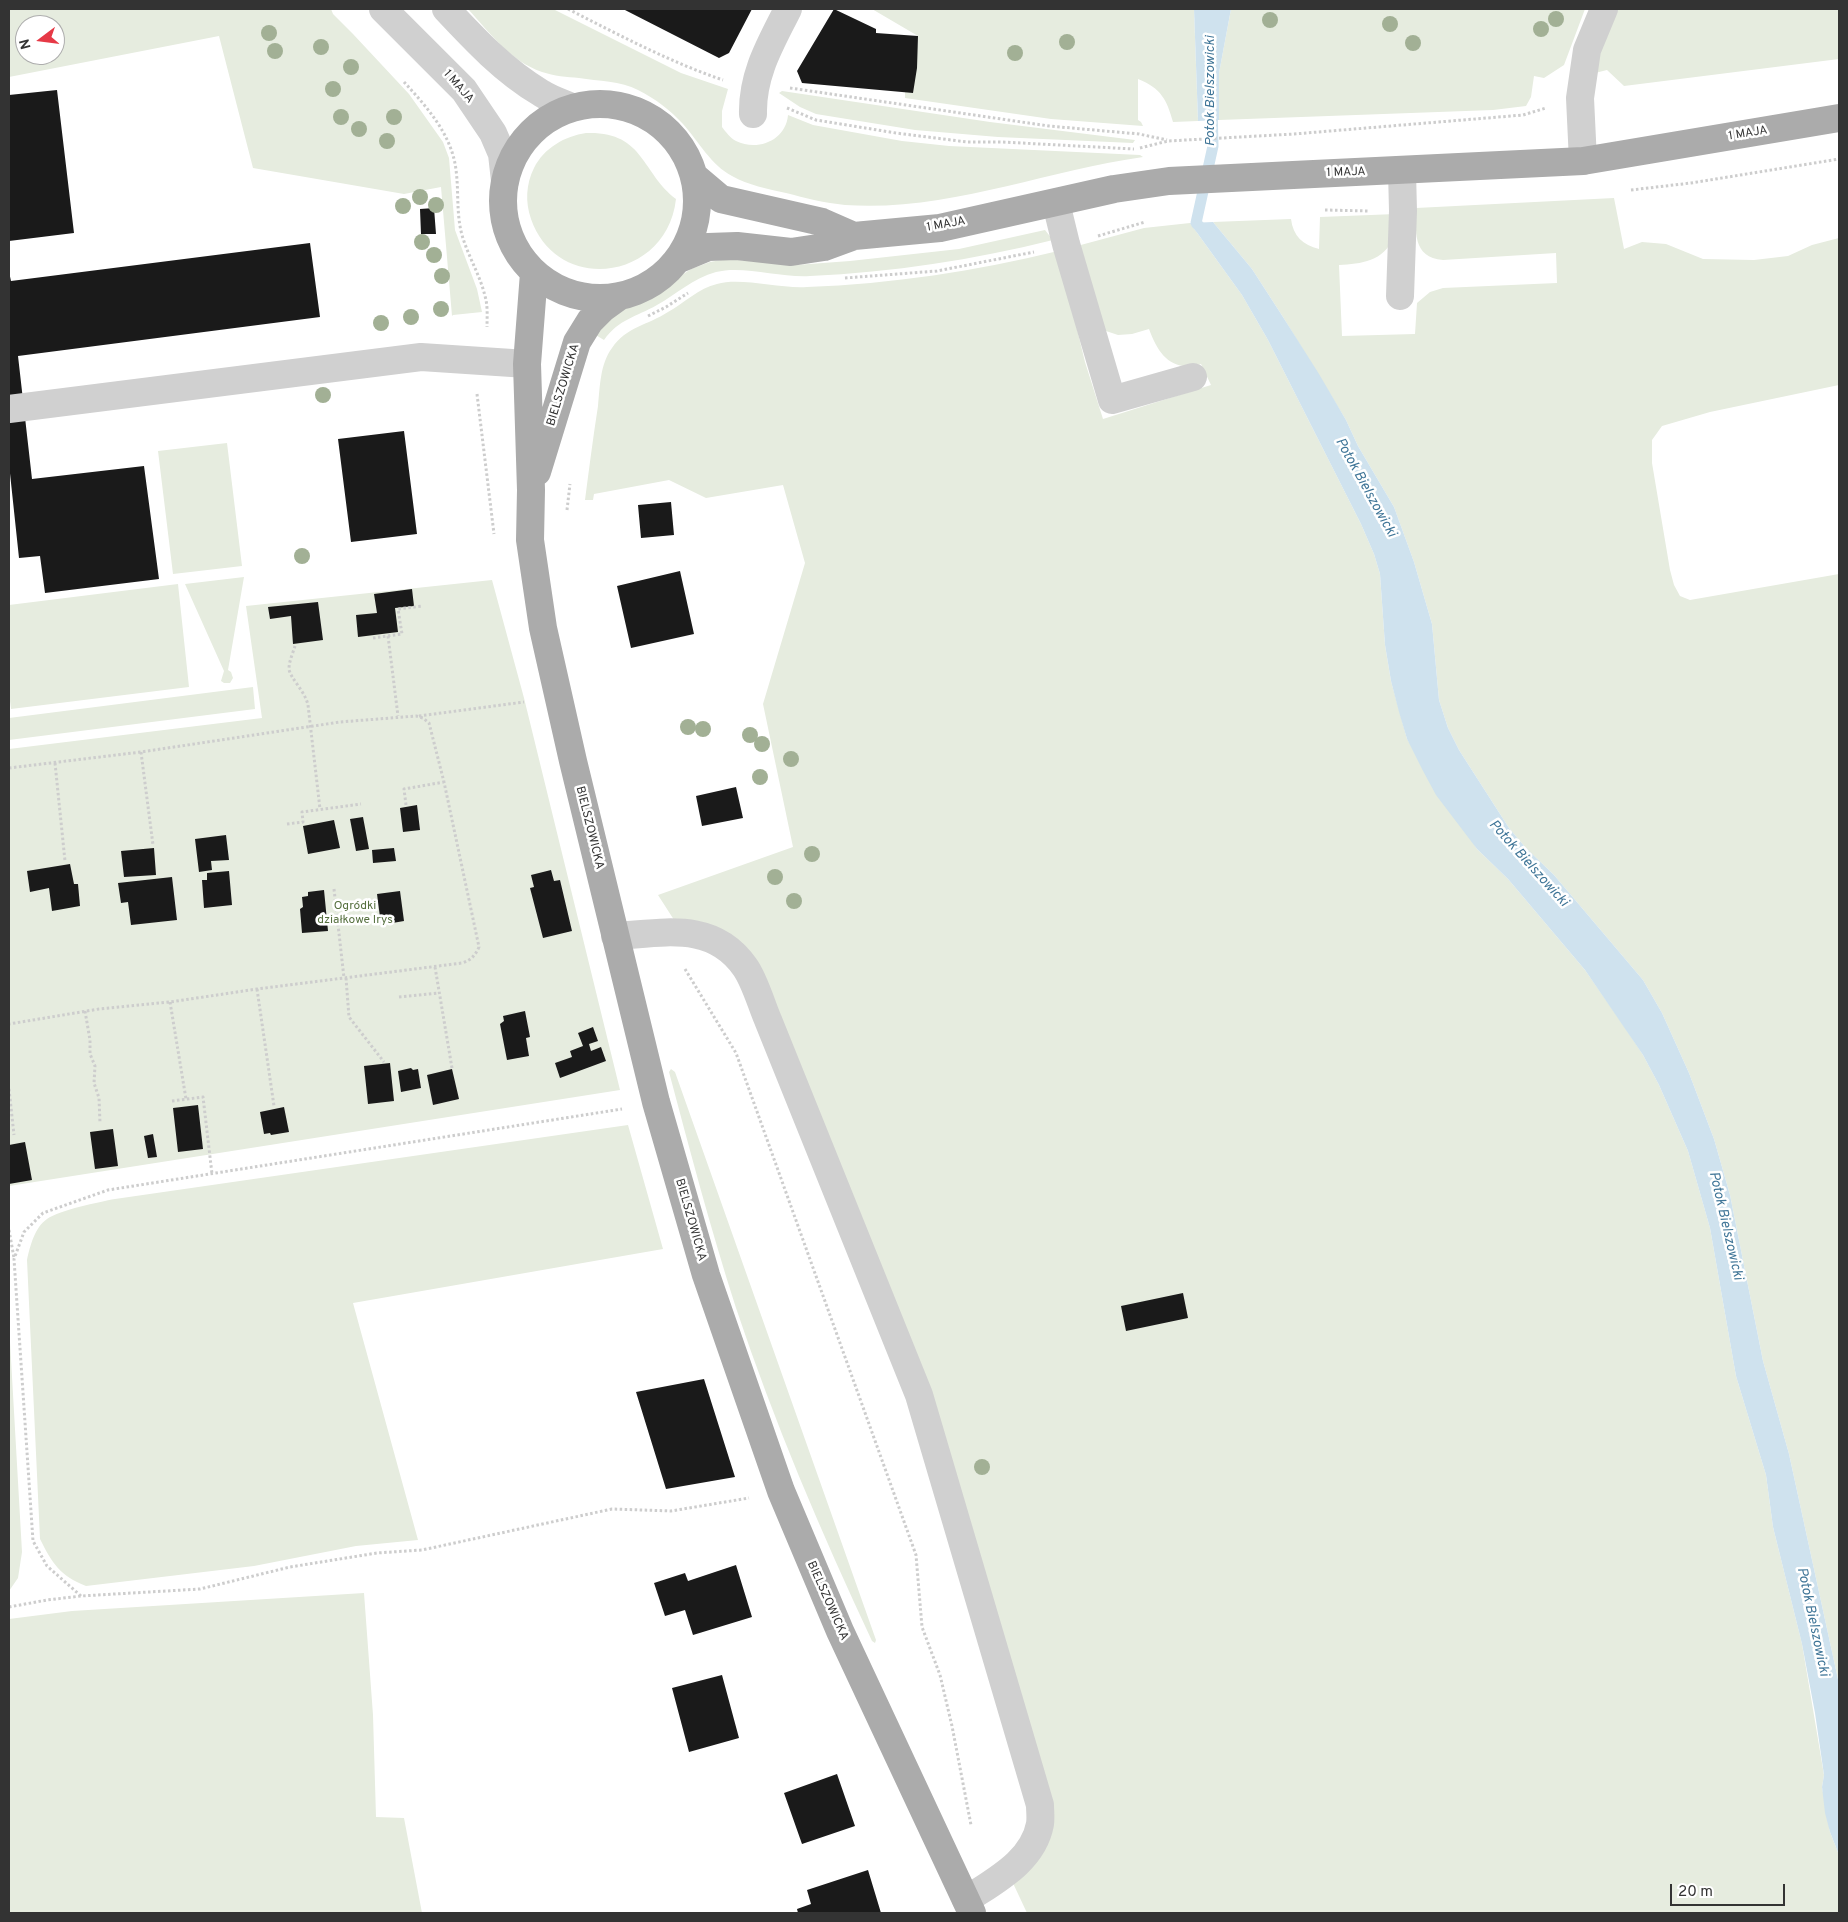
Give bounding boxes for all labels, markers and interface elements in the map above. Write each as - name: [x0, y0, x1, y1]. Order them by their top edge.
- north arrow: [15, 15, 65, 65]
- water label: Potok Bielszowicki: [1203, 36, 1219, 146]
- text: N: [16, 37, 36, 51]
- street label: 1 MAJA: [440, 68, 476, 106]
- street label: 1 MAJA: [1728, 124, 1768, 144]
- street label: 1 MAJA: [1326, 165, 1366, 181]
- street label: 1 MAJA: [925, 215, 967, 235]
- street label: BIELSZOWICKA: [545, 342, 583, 428]
- water label: Potok Bielszowicki: [1331, 435, 1399, 541]
- street label: BIELSZOWICKA: [572, 785, 606, 871]
- water label: Potok Bielszowicki: [1485, 817, 1571, 911]
- park label: Ogródki działkowe Irys: [317, 900, 393, 928]
- water label: Potok Bielszowicki: [1704, 1170, 1746, 1282]
- street label: BIELSZOWICKA: [671, 1177, 709, 1263]
- street label: BIELSZOWICKA: [803, 1559, 851, 1643]
- water label: Potok Bielszowicki: [1792, 1566, 1832, 1678]
- scale bar: [1673, 1874, 1788, 1906]
- text: 20 m: [1678, 1883, 1713, 1902]

